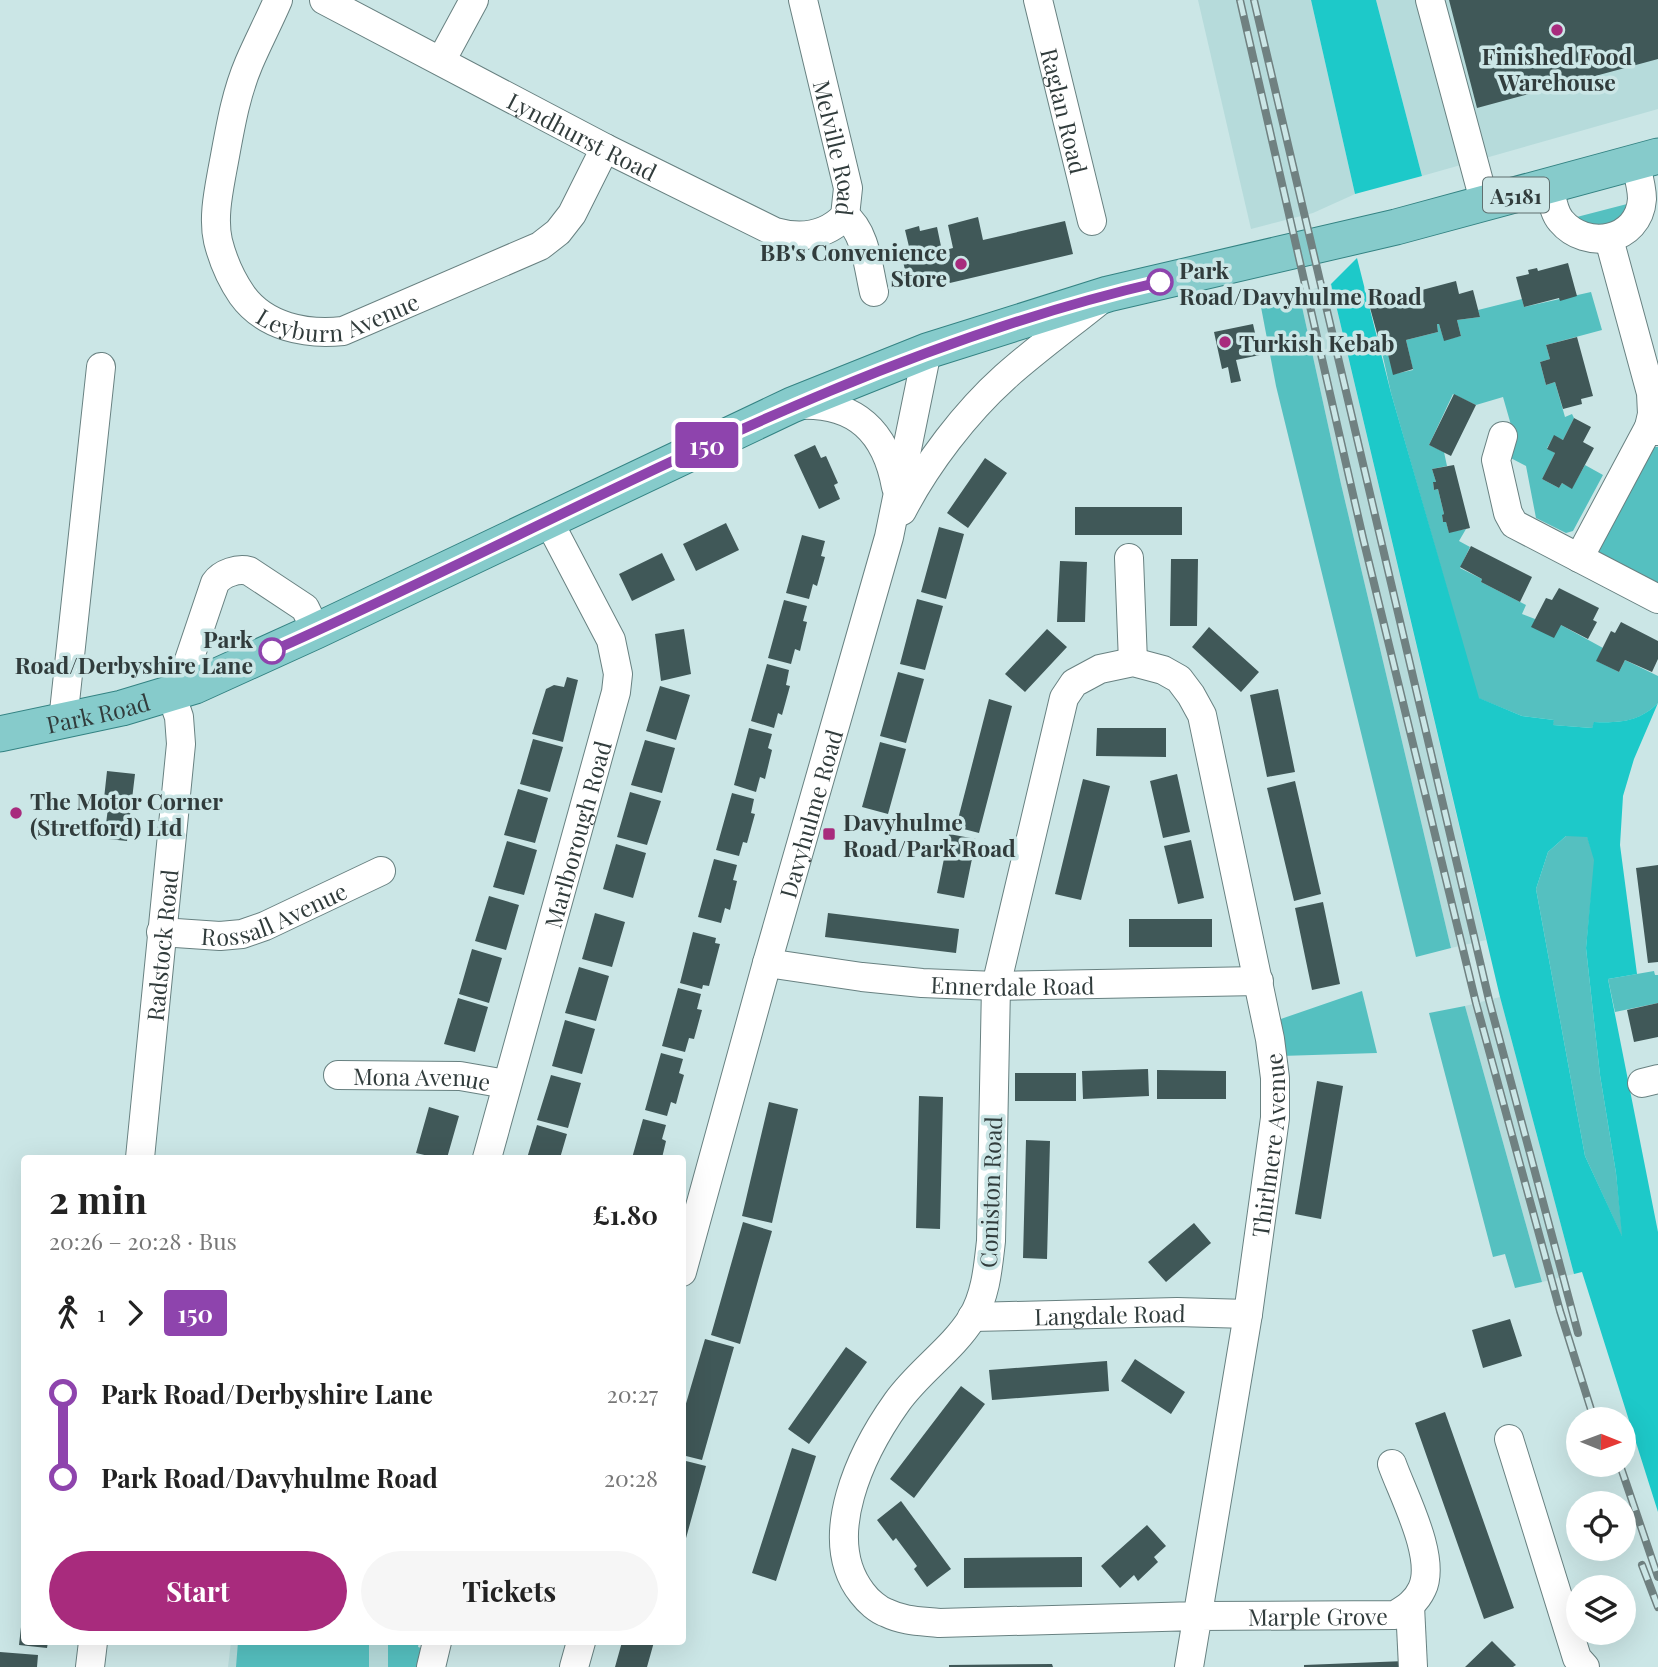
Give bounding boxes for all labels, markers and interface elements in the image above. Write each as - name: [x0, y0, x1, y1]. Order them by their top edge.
- marker: Finished Food Warehouse: [1549, 22, 1565, 38]
- place label: Finished Food Warehouse: [1482, 40, 1632, 97]
- street label: Raglan Road: [1035, 45, 1095, 177]
- street label: Melville Road: [807, 77, 864, 217]
- street label: Lyndhurst Road: [503, 84, 663, 187]
- road number: A5181: [1483, 178, 1549, 212]
- place label: BB's Convenience Store: [760, 236, 947, 293]
- place label: Park Road/Davyhulme Road: [1179, 254, 1422, 311]
- marker: BB's Convenience Store: [953, 256, 969, 272]
- marker: Park Road/Davyhulme Road: [1147, 269, 1173, 295]
- street label: Leyburn Avenue: [251, 285, 423, 348]
- place label: Turkish Kebab: [1239, 327, 1395, 358]
- marker: Turkish Kebab: [1217, 334, 1233, 350]
- line badge: 150: [667, 422, 747, 468]
- text: 150: [689, 429, 725, 461]
- place label: Park Road/Derbyshire Lane: [15, 623, 254, 680]
- marker: Park Road/Derbyshire Lane: [259, 638, 285, 664]
- street label: Park Road: [43, 685, 153, 739]
- street label: Davyhulme Road: [771, 726, 849, 901]
- street label: Marlborough Road: [536, 737, 617, 931]
- place label: The Motor Corner (Stretford) Ltd: [30, 785, 223, 842]
- marker: The Motor Corner (Stretford) Ltd: [8, 805, 24, 821]
- place label: Davyhulme Road/Park Road: [843, 806, 1016, 863]
- marker: Davyhulme Road/Park Road: [821, 826, 837, 842]
- street label: Radstock Road: [138, 868, 184, 1022]
- street label: Rossall Avenue: [200, 874, 351, 952]
- street label: Ennerdale Road: [930, 968, 1095, 1002]
- street label: Thirlmere Avenue: [1243, 1051, 1291, 1239]
- street label: Mona Avenue: [353, 1060, 493, 1097]
- street label: Coniston Road: [972, 1116, 1008, 1268]
- text: 2 min: [49, 1173, 147, 1224]
- text: £1.80: [593, 1197, 658, 1232]
- text: 20:26 – 20:28 · Bus: [49, 1225, 237, 1256]
- icon: walk: [49, 1294, 87, 1332]
- icon: forward: [116, 1294, 154, 1332]
- street label: Langdale Road: [1034, 1296, 1186, 1331]
- text: 1: [97, 1297, 106, 1328]
- text: 150: [178, 1297, 213, 1329]
- text: Park Road/Derbyshire Lane: [101, 1376, 433, 1411]
- text: 20:27: [607, 1378, 658, 1409]
- north arrow: [1566, 1407, 1636, 1477]
- map controls: [1566, 1407, 1636, 1645]
- text: Park Road/Davyhulme Road: [101, 1460, 438, 1495]
- text: 20:28: [604, 1462, 658, 1493]
- button: locate: [1566, 1491, 1636, 1561]
- button: Start: [49, 1551, 347, 1631]
- button: Tickets: [361, 1551, 658, 1631]
- button: layers: [1566, 1575, 1636, 1645]
- street label: Marple Grove: [1248, 1600, 1388, 1631]

